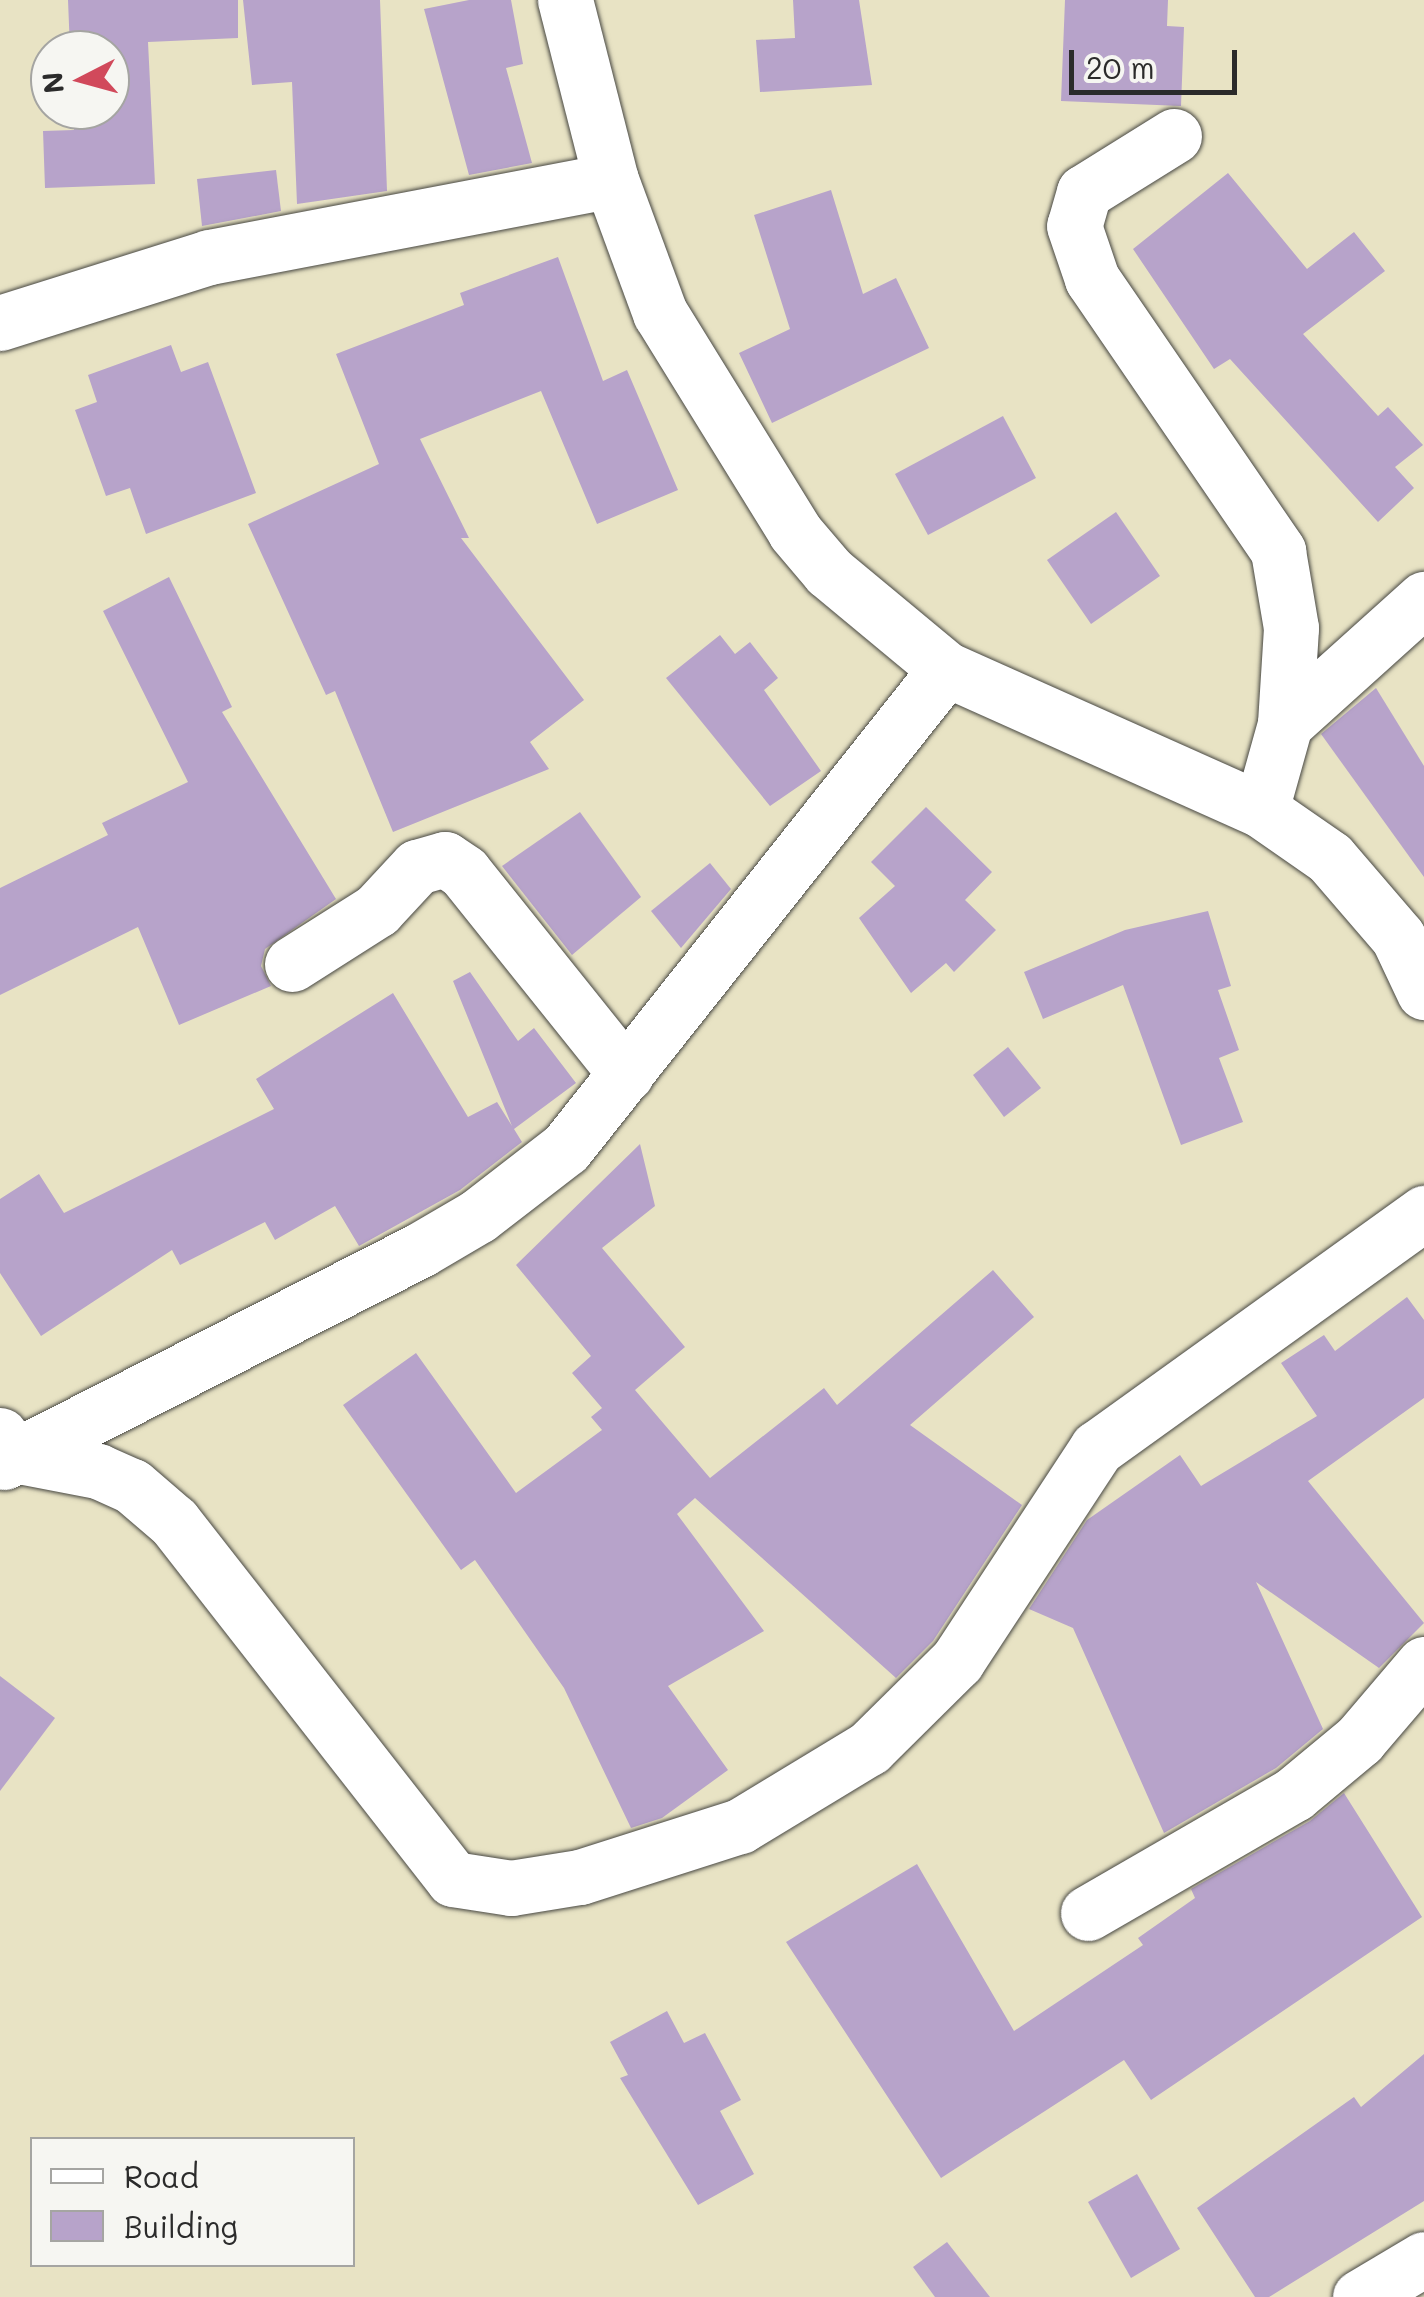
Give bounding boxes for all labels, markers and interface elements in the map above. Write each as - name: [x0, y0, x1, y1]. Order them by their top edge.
- north arrow: [30, 30, 130, 130]
- scale bar: [1074, 30, 1242, 92]
- text: 20 m: [1086, 47, 1155, 87]
- text: N: [33, 70, 71, 95]
- legend: [30, 2137, 355, 2267]
- text: Road: [124, 2156, 199, 2196]
- text: Building: [124, 2206, 238, 2246]

